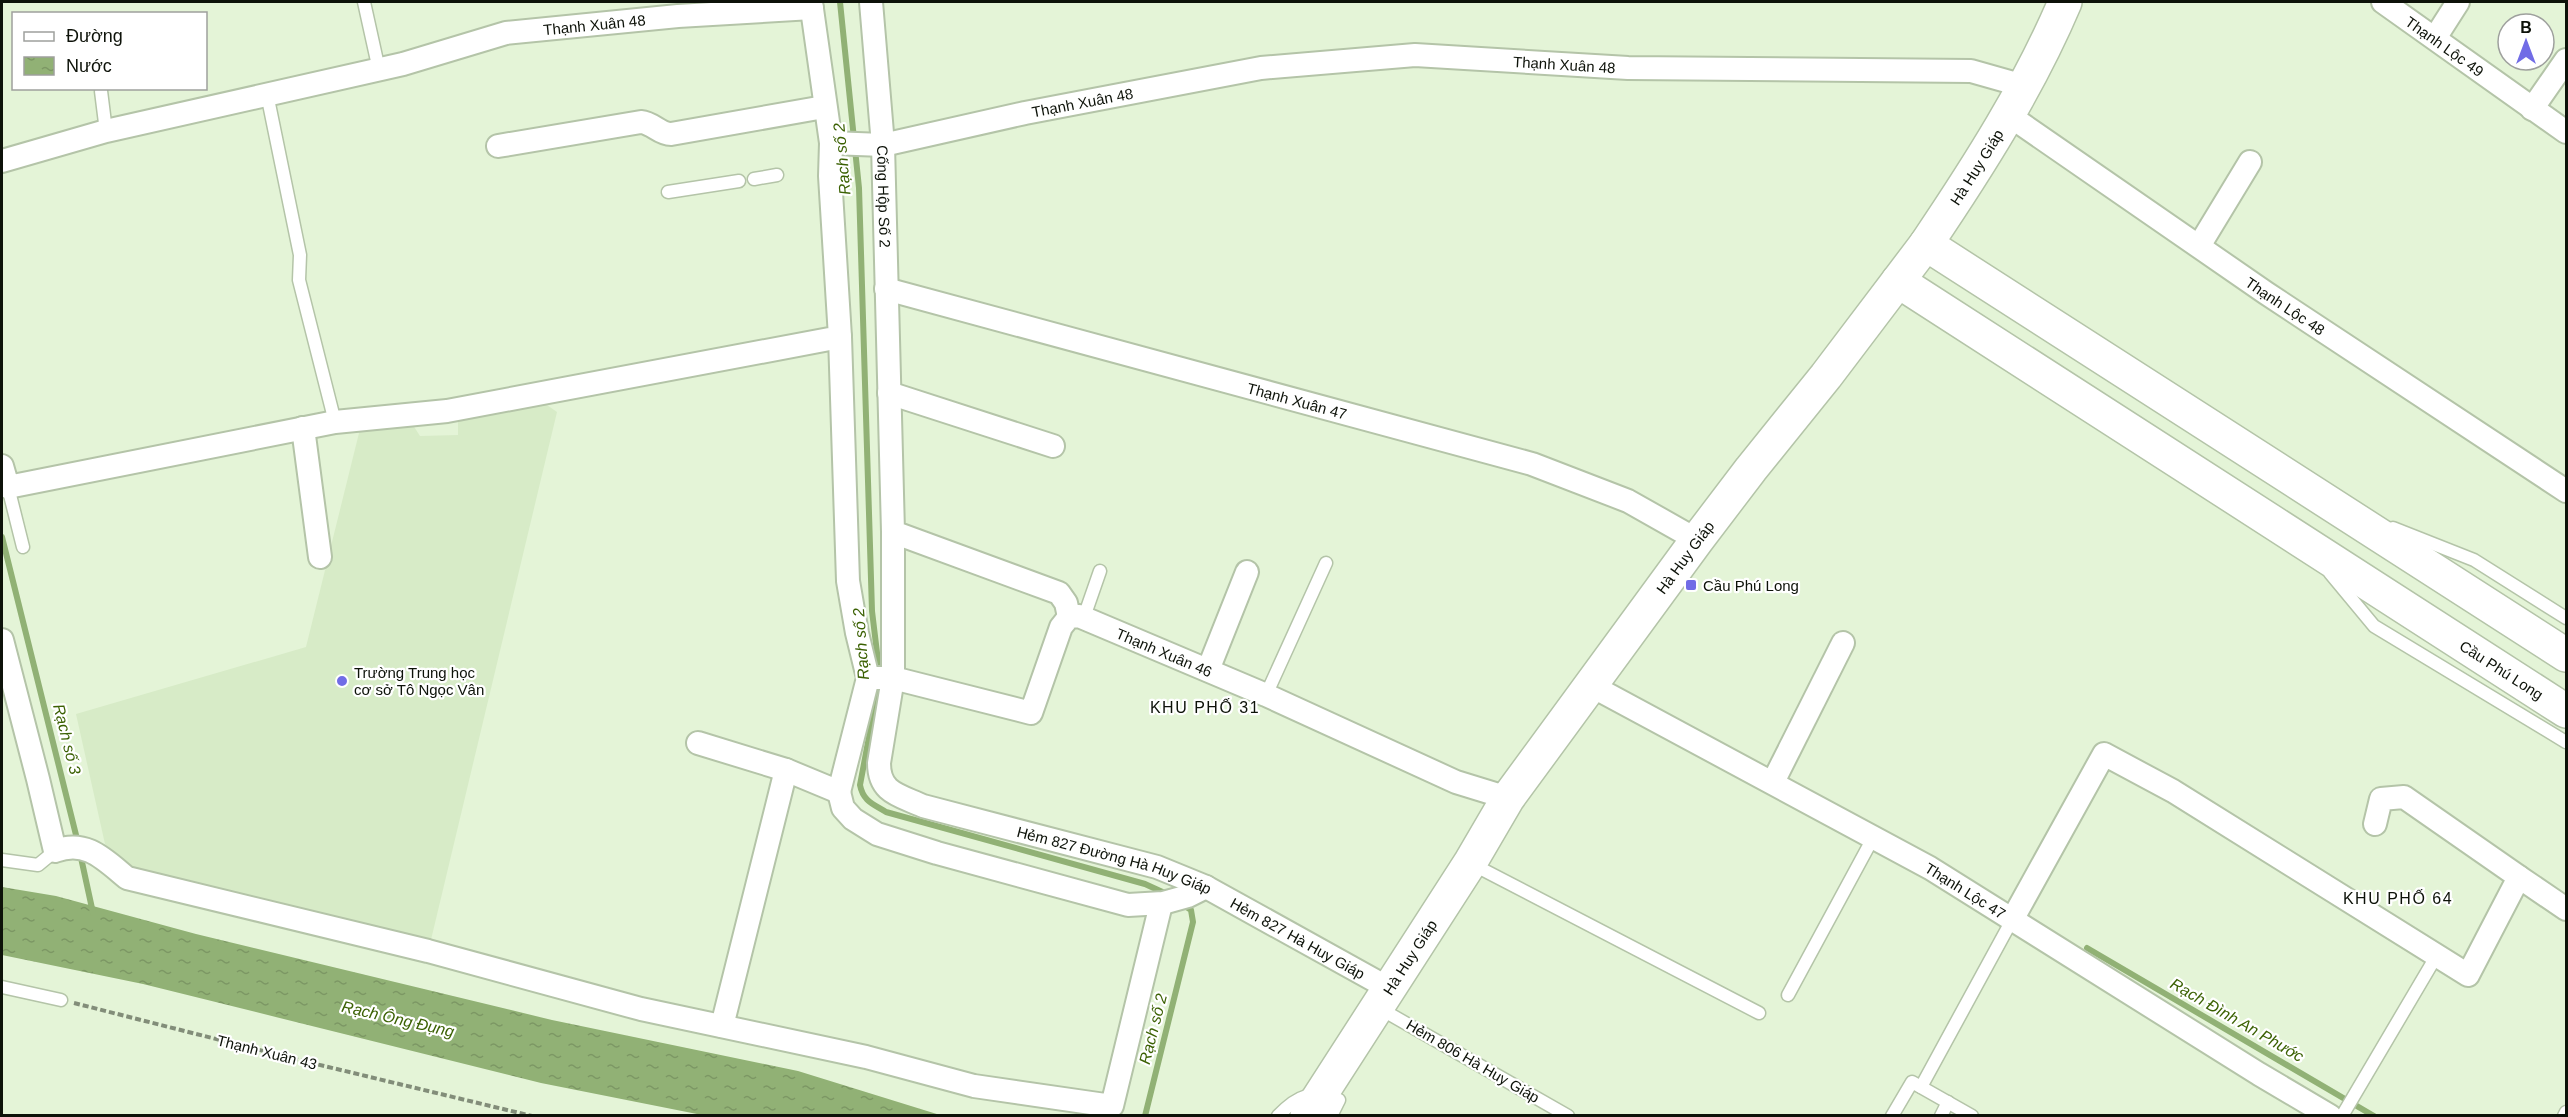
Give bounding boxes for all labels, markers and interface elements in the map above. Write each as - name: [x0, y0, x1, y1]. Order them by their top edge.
- street label: Thạnh Xuân 48: [542, 11, 646, 38]
- legend: [12, 12, 207, 90]
- north arrow: [2496, 12, 2556, 72]
- street label: Thạnh Lộc 49: [2403, 13, 2487, 80]
- text: B: [2520, 19, 2532, 36]
- text: Đường: [66, 26, 123, 46]
- street label: Thạnh Xuân 48: [1513, 53, 1616, 76]
- text: Nước: [66, 56, 112, 76]
- street label: Thạnh Xuân 48: [1030, 84, 1134, 120]
- water label: Rạch số 2: [830, 122, 854, 196]
- street label: Hà Huy Giáp: [1946, 126, 2006, 208]
- street label: Cống Hộp Số 2: [875, 145, 894, 248]
- street label: Thạnh Lộc 48: [2242, 273, 2328, 338]
- street label: Thạnh Xuân 47: [1245, 379, 1349, 422]
- street label: Hà Huy Giáp: [1652, 517, 1717, 597]
- place label: Cầu Phú Long: [1703, 577, 1799, 594]
- marker: Cầu Phú Long: [1684, 578, 1698, 592]
- water label: Rạch số 2: [850, 607, 872, 681]
- street label: Thạnh Xuân 46: [1114, 624, 1215, 680]
- street label: Cầu Phú Long: [2457, 637, 2547, 703]
- place label: Trường Trung học cơ sở Tô Ngọc Vân: [354, 664, 484, 698]
- marker: Trường Trung học cơ sở Tô Ngọc Vân: [335, 674, 349, 688]
- district label: KHU PHỐ 31: [1150, 697, 1260, 716]
- water label: Rạch số 3: [50, 702, 84, 776]
- street label: Hẻm 827 Đường Hà Huy Giáp: [1015, 822, 1215, 897]
- street label: Thạnh Lộc 47: [1922, 859, 2009, 922]
- district label: KHU PHỐ 64: [2343, 888, 2453, 907]
- street label: Hẻm 827 Hà Huy Giáp: [1228, 894, 1368, 982]
- street label: Hà Huy Giáp: [1379, 916, 1440, 998]
- water label: Rạch Đình An Phước: [2167, 975, 2307, 1065]
- water label: Rạch số 2: [1136, 992, 1170, 1066]
- water label: Rạch Ông Đụng: [340, 997, 456, 1040]
- street label: Hẻm 806 Hà Huy Giáp: [1403, 1016, 1543, 1106]
- street label: Thạnh Xuân 43: [215, 1031, 319, 1073]

